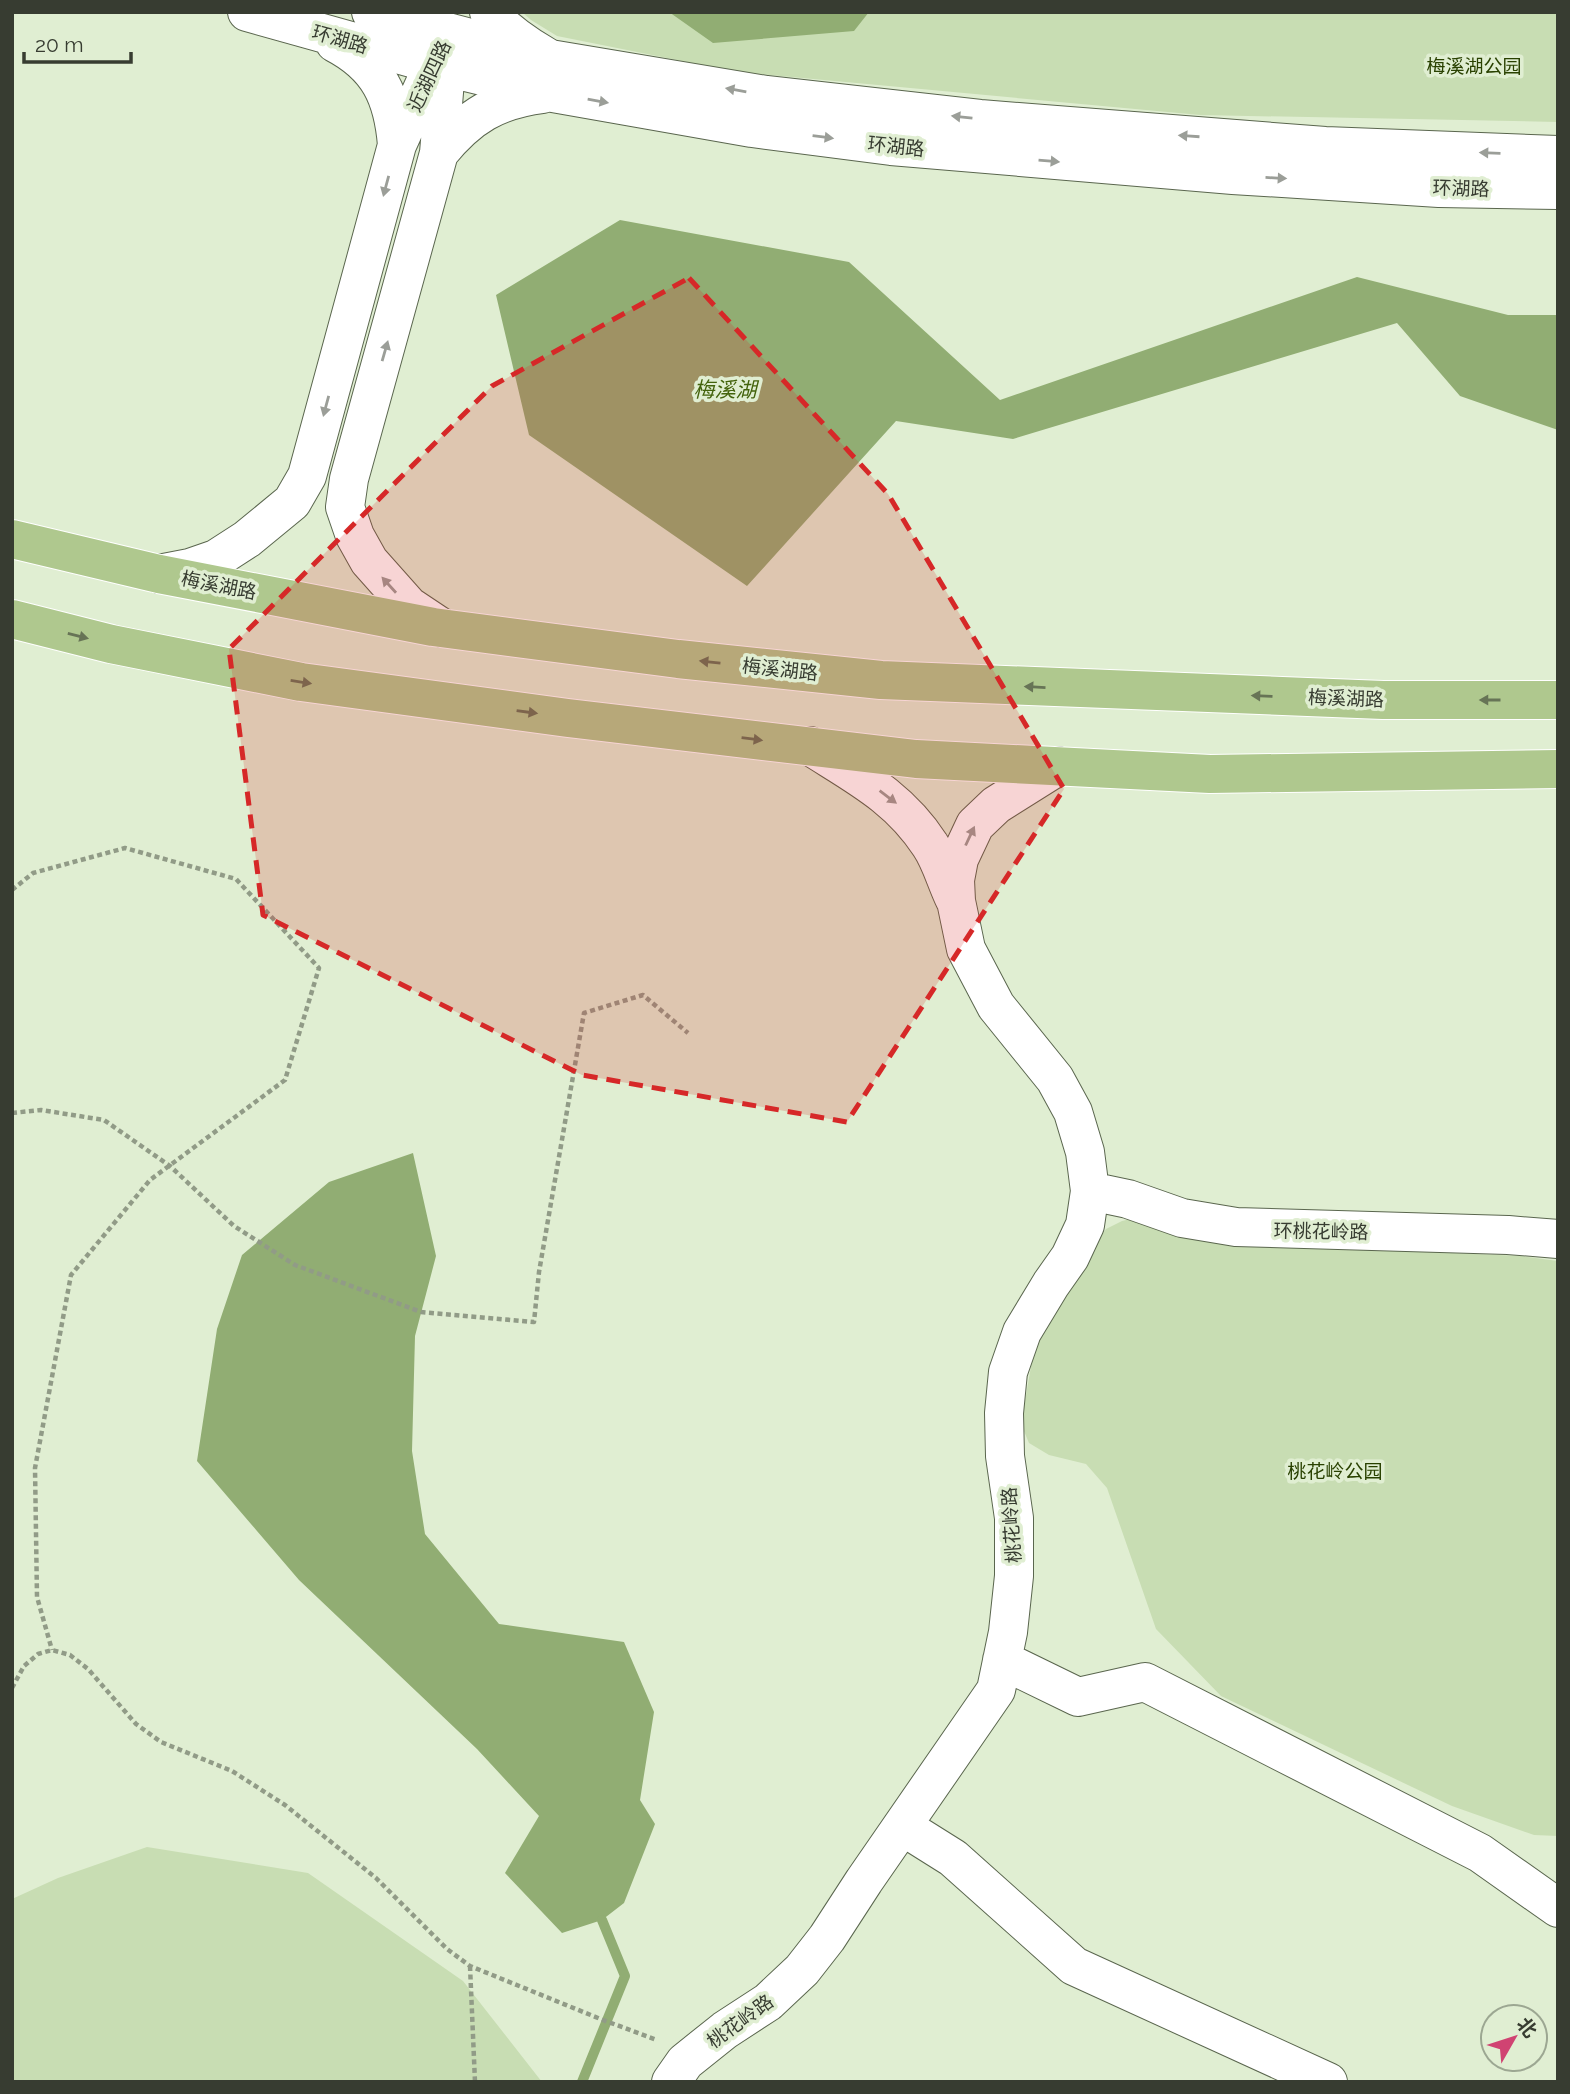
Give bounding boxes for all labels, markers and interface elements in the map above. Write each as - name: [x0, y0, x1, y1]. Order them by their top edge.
- scale bar: [24, 21, 131, 65]
- street label: 环湖路: [310, 21, 370, 57]
- text: 20 m: [35, 32, 83, 57]
- street label: 近湖四路: [403, 37, 455, 115]
- park label: 梅溪湖公园: [1426, 55, 1522, 77]
- one-way arrow: [725, 84, 747, 95]
- one-way arrow: [587, 96, 609, 107]
- one-way arrow: [951, 112, 973, 123]
- one-way arrow: [1178, 130, 1200, 141]
- one-way arrow: [812, 132, 834, 143]
- street label: 环湖路: [866, 132, 926, 160]
- one-way arrow: [1478, 147, 1500, 158]
- one-way arrow: [1038, 156, 1060, 167]
- one-way arrow: [1265, 173, 1287, 184]
- one-way arrow: [380, 176, 391, 198]
- street label: 环湖路: [1432, 176, 1490, 200]
- one-way arrow: [380, 340, 390, 361]
- water label: 梅溪湖: [694, 377, 759, 402]
- one-way arrow: [320, 395, 331, 417]
- street label: 梅溪湖路: [180, 567, 258, 603]
- one-way arrow: [382, 576, 398, 593]
- one-way arrow: [68, 631, 90, 642]
- street label: 梅溪湖路: [741, 654, 819, 684]
- one-way arrow: [699, 657, 721, 668]
- one-way arrow: [290, 677, 312, 688]
- one-way arrow: [1024, 681, 1046, 692]
- street label: 梅溪湖路: [1308, 686, 1384, 710]
- one-way arrow: [1251, 690, 1273, 701]
- one-way arrow: [1478, 694, 1500, 706]
- one-way arrow: [516, 707, 538, 718]
- one-way arrow: [742, 734, 764, 745]
- one-way arrow: [878, 789, 896, 804]
- one-way arrow: [964, 826, 975, 846]
- street label: 环桃花岭路: [1273, 1219, 1369, 1243]
- park label: 桃花岭公园: [1287, 1460, 1383, 1482]
- street label: 桃花岭路: [997, 1486, 1025, 1564]
- street label: 桃花岭路: [703, 1990, 777, 2052]
- north arrow: [1479, 2003, 1549, 2073]
- text: 北: [1513, 2013, 1542, 2042]

